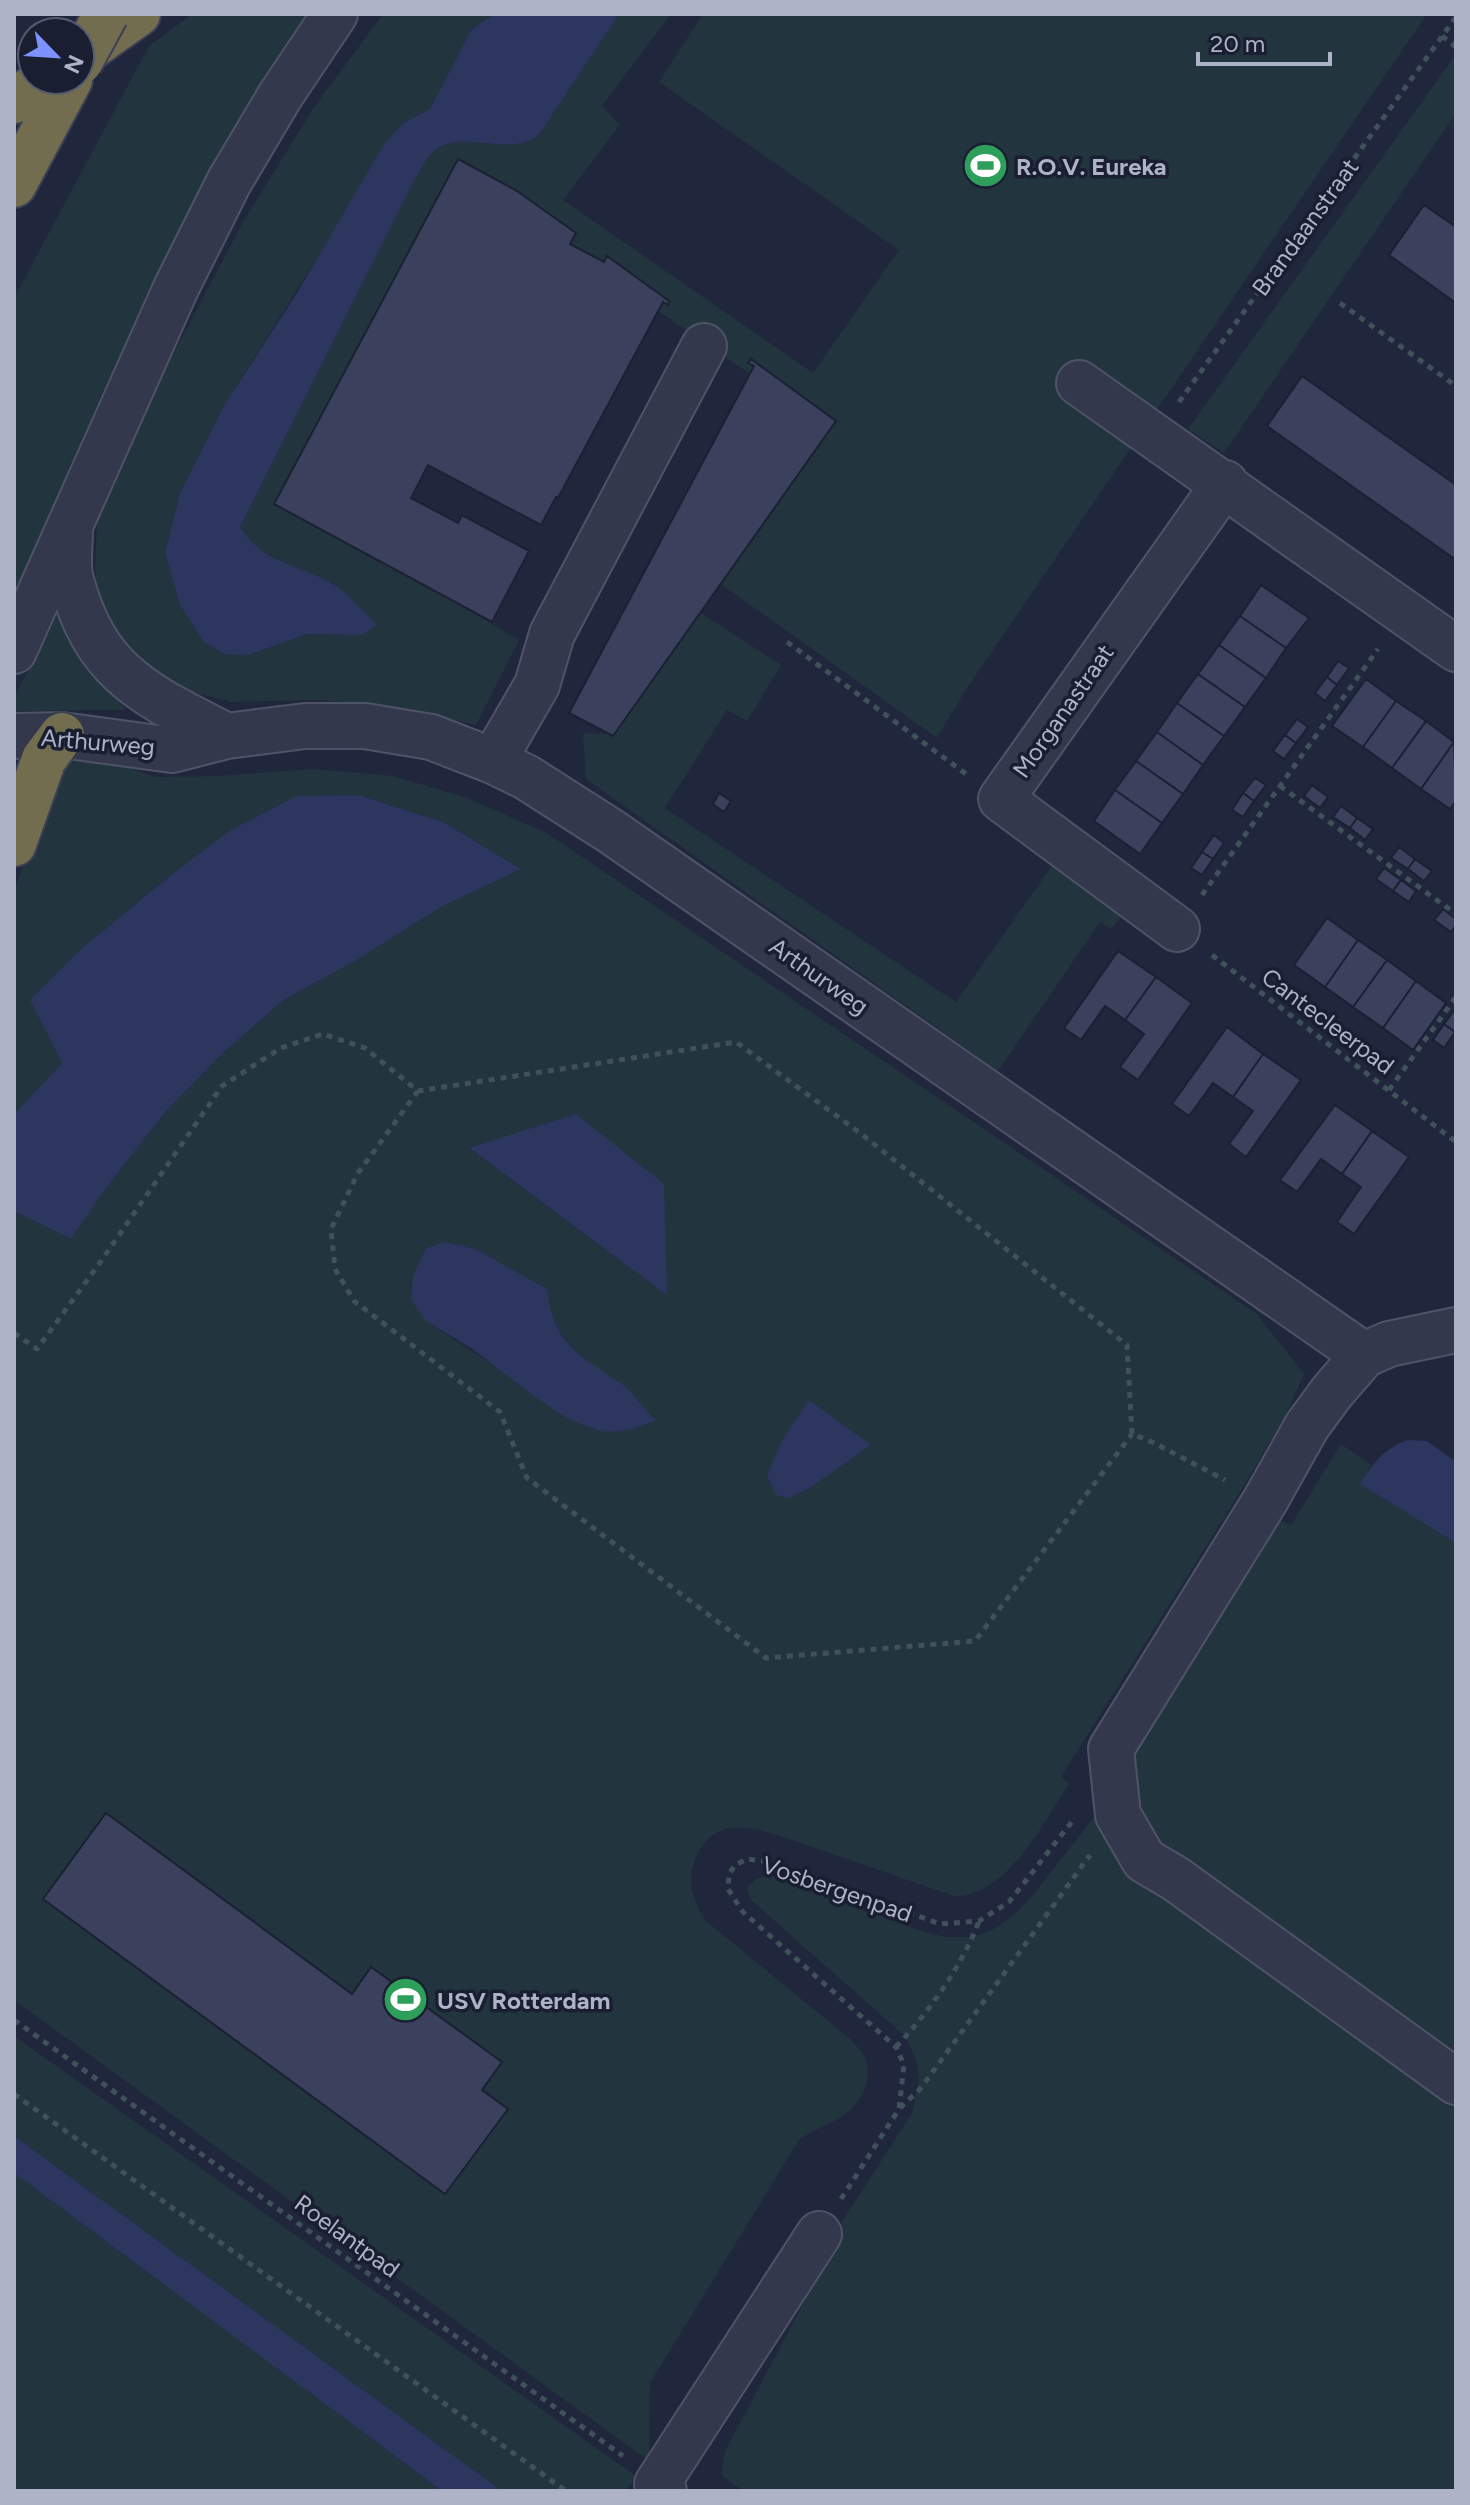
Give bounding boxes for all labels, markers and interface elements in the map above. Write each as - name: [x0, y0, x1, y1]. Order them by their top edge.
- north arrow: [16, 16, 96, 96]
- scale bar: [1198, 16, 1330, 66]
- text: 20 m: [1210, 29, 1265, 58]
- text: N: [58, 51, 90, 78]
- sports icon: R.O.V. Eureka: [961, 142, 1009, 190]
- place label: R.O.V. Eureka: [1016, 152, 1167, 181]
- street label: Brandaanstraat: [1246, 153, 1364, 301]
- street label: Morganastraat: [1006, 639, 1120, 783]
- street label: Arthurweg: [40, 723, 156, 761]
- street label: Arthurweg: [764, 931, 874, 1021]
- street label: Cantecleerpad: [1256, 962, 1400, 1080]
- street label: Vosbergenpad: [758, 1850, 916, 1928]
- sports icon: USV Rotterdam: [382, 1976, 430, 2024]
- place label: USV Rotterdam: [437, 1986, 610, 2015]
- street label: Roelantpad: [289, 2188, 405, 2284]

